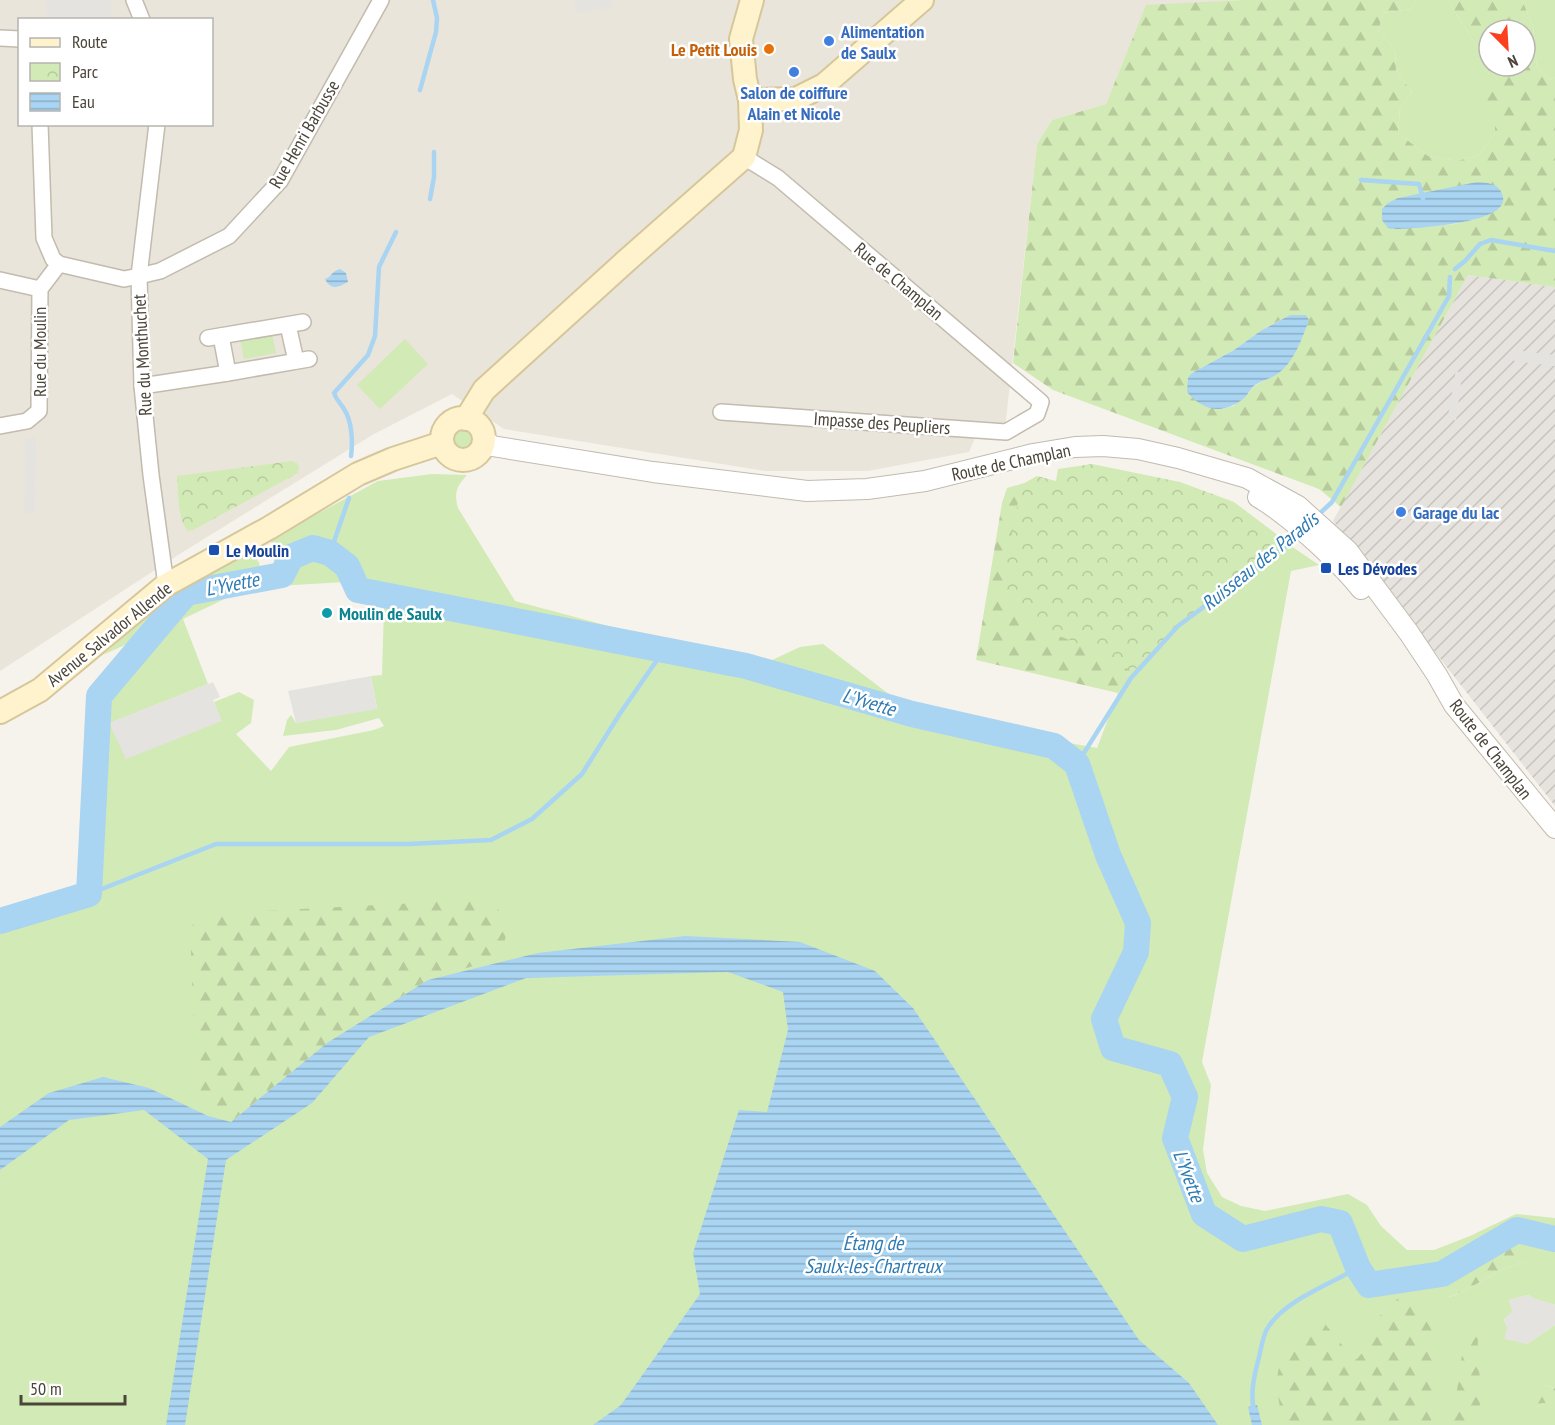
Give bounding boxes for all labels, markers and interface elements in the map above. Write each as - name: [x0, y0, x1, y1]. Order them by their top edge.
- legend: [18, 18, 213, 126]
- north arrow: [1477, 18, 1537, 78]
- place label: Alimentation de Saulx: [840, 20, 924, 64]
- text: Route: [72, 30, 108, 53]
- marker: Alimentation de Saulx: [822, 34, 836, 48]
- place label: Le Petit Louis: [671, 38, 757, 61]
- marker: Le Petit Louis: [762, 42, 776, 56]
- text: N: [1505, 51, 1521, 73]
- text: Parc: [72, 60, 99, 83]
- marker: Salon de coiffure Alain et Nicole: [787, 65, 801, 79]
- street label: Rue Henri Barbusse: [264, 76, 344, 192]
- place label: Salon de coiffure Alain et Nicole: [740, 81, 848, 125]
- text: Eau: [72, 90, 95, 113]
- street label: Rue de Champlan: [850, 237, 948, 325]
- street label: Rue du Monthuchet: [127, 294, 157, 416]
- street label: Rue du Moulin: [28, 307, 51, 397]
- street label: Impasse des Peupliers: [813, 407, 951, 439]
- street label: Route de Champlan: [950, 438, 1072, 486]
- place label: Garage du lac: [1413, 501, 1500, 524]
- water label: Ruisseau des Paradis: [1196, 505, 1325, 616]
- marker: Garage du lac: [1394, 505, 1408, 519]
- place label: Le Moulin: [226, 539, 289, 562]
- marker: Le Moulin: [207, 543, 221, 557]
- place label: Les Dévodes: [1338, 557, 1417, 580]
- marker: Les Dévodes: [1319, 561, 1333, 575]
- water label: L'Yvette: [203, 566, 263, 602]
- street label: Avenue Salvador Allende: [42, 577, 176, 691]
- place label: Moulin de Saulx: [339, 602, 442, 625]
- marker: Moulin de Saulx: [320, 606, 334, 620]
- water label: L'Yvette: [840, 682, 900, 722]
- street label: Route de Champlan: [1445, 694, 1537, 804]
- water label: L'Yvette: [1167, 1146, 1211, 1207]
- water label: Étang de Saulx-les-Chartreux: [805, 1230, 944, 1279]
- scale bar: [21, 1368, 124, 1406]
- text: 50 m: [30, 1377, 62, 1400]

